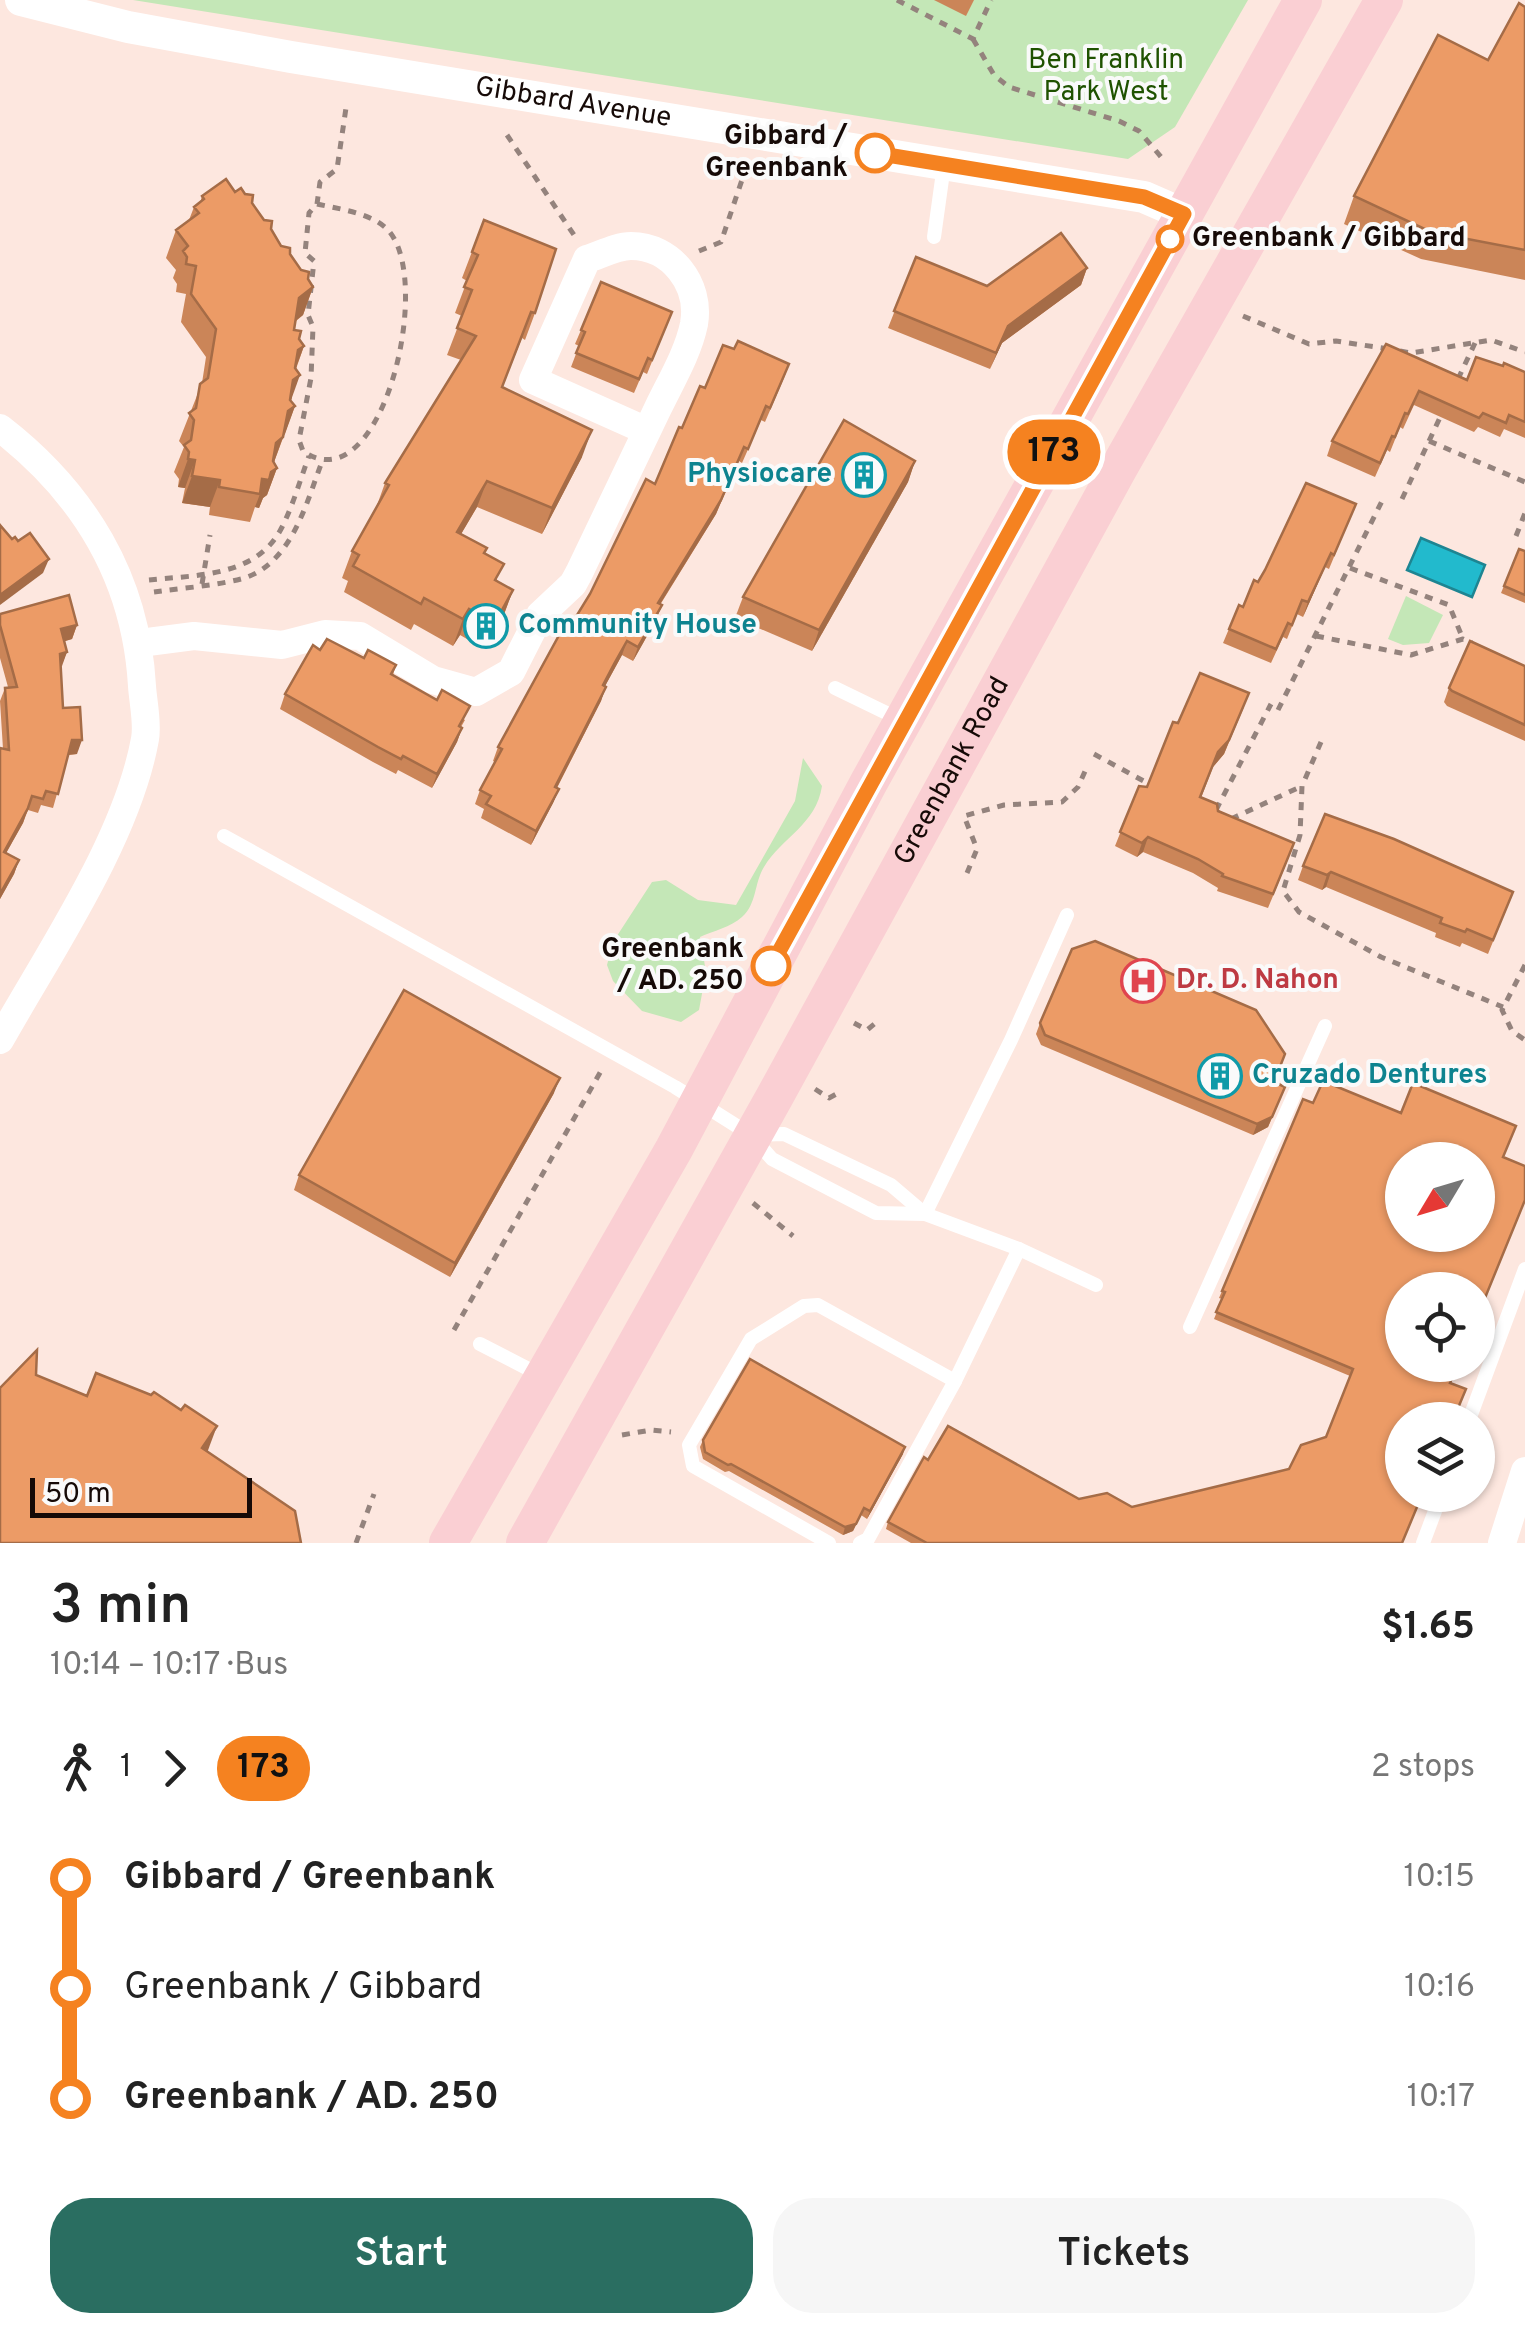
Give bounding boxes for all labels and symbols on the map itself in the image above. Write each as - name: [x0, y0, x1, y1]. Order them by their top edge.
- park label: Ben Franklin Park West: [1028, 43, 1184, 111]
- street label: Gibbard Avenue: [472, 69, 674, 137]
- place label: Gibbard / Greenbank: [705, 119, 848, 187]
- marker: Gibbard / Greenbank: [856, 134, 894, 172]
- place label: Greenbank / Gibbard: [1192, 221, 1466, 257]
- marker: Greenbank / Gibbard: [1157, 226, 1183, 252]
- line badge: 173: [996, 420, 1112, 484]
- building icon: Physiocare: [841, 452, 887, 498]
- place label: Physiocare: [687, 457, 832, 493]
- building icon: Community House: [463, 603, 509, 649]
- place label: Community House: [518, 608, 757, 644]
- street label: Greenbank Road: [886, 671, 1019, 872]
- place label: Greenbank / AD. 250: [601, 932, 744, 1000]
- marker: Greenbank / AD. 250: [752, 947, 790, 985]
- hospital icon: Dr. D. Nahon: [1120, 958, 1166, 1004]
- place label: Dr. D. Nahon: [1176, 963, 1339, 999]
- building icon: Cruzado Dentures: [1197, 1053, 1243, 1099]
- place label: Cruzado Dentures: [1252, 1058, 1487, 1094]
- north arrow: [1385, 1142, 1495, 1252]
- scale bar: [30, 1473, 252, 1518]

